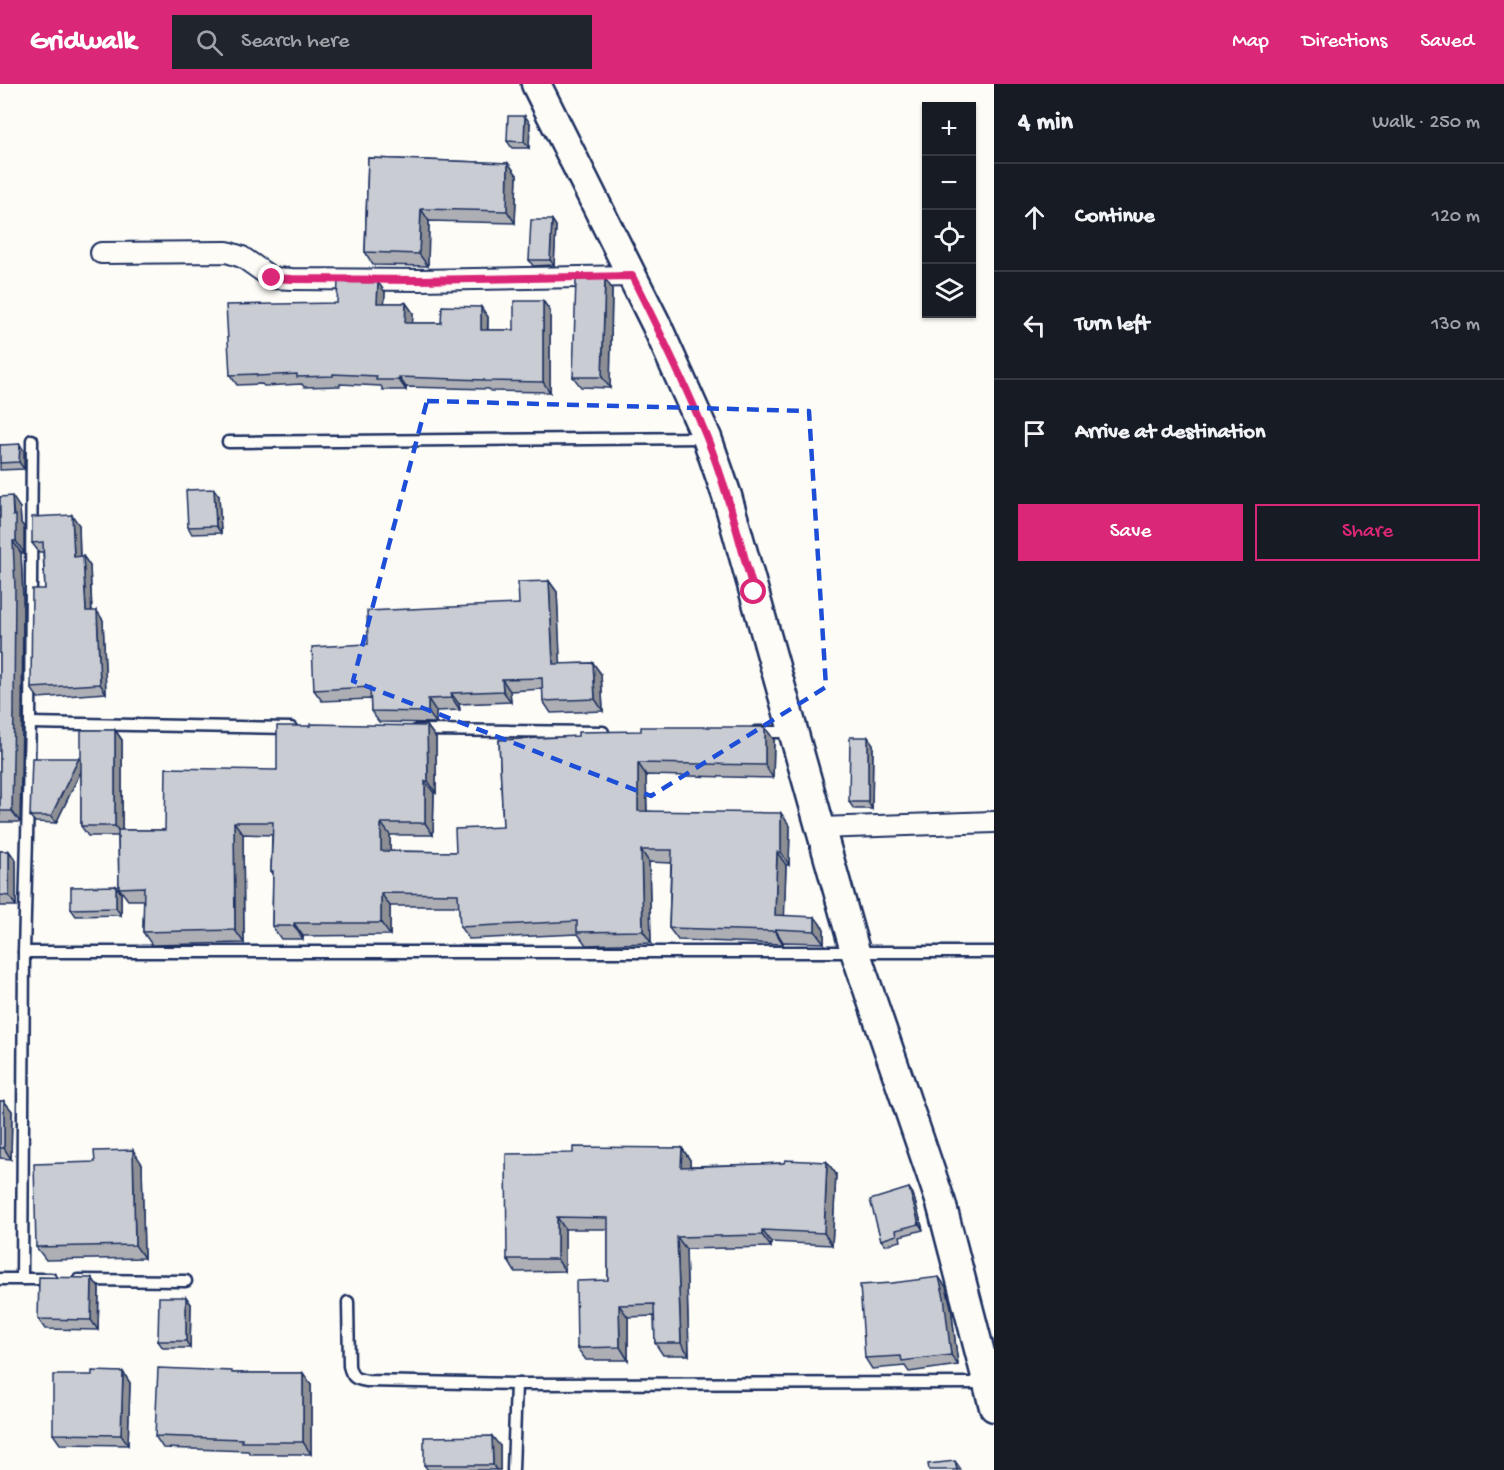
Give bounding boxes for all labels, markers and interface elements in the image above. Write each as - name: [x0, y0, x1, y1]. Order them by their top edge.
- search box: [172, 15, 592, 69]
- text: Gridwalk: [30, 26, 136, 59]
- icon: search: [193, 26, 226, 59]
- text: Search here: [241, 29, 349, 55]
- text: Map: [1232, 30, 1269, 55]
- text: Directions: [1302, 30, 1387, 55]
- text: Saved: [1420, 30, 1474, 55]
- map controls: [922, 102, 976, 318]
- button: +: [922, 102, 976, 156]
- text: 4 min: [1018, 108, 1073, 139]
- text: Walk · 250 m: [1372, 112, 1480, 135]
- button: −: [922, 156, 976, 210]
- icon: ahead: [1018, 201, 1051, 234]
- text: Continue: [1075, 204, 1155, 230]
- text: 120 m: [1432, 206, 1480, 229]
- button: locate: [922, 210, 976, 264]
- route end: [258, 264, 284, 290]
- button: layers: [922, 264, 976, 318]
- icon: left: [1018, 309, 1051, 342]
- text: Turn left: [1075, 312, 1149, 338]
- text: 130 m: [1431, 314, 1480, 337]
- icon: arrive: [1018, 417, 1051, 450]
- text: Arrive at destination: [1075, 420, 1265, 446]
- button: Save: [1018, 504, 1243, 561]
- button: Share: [1255, 504, 1480, 561]
- route start: [740, 578, 766, 604]

